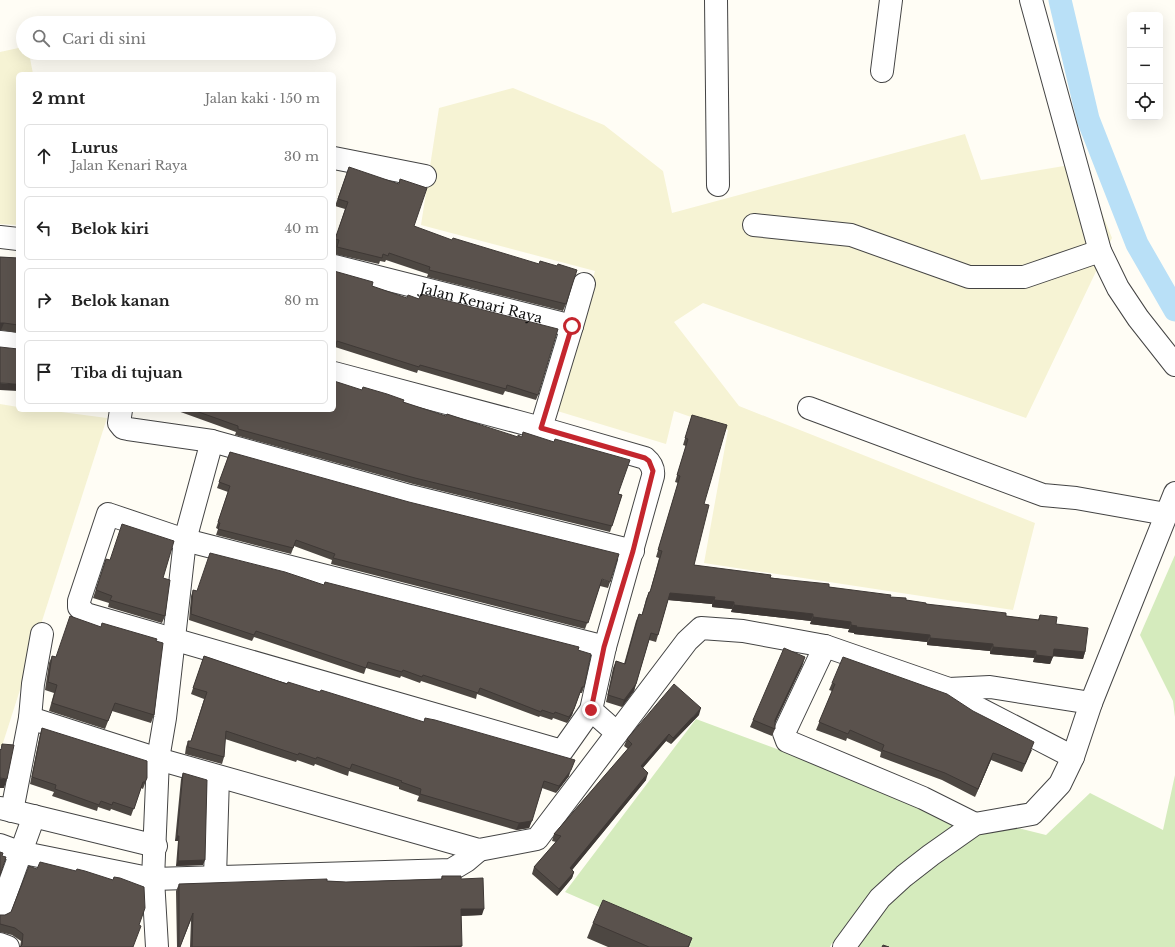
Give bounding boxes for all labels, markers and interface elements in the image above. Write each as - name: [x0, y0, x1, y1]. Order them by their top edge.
- map controls: [1127, 12, 1163, 120]
- button: +: [1127, 12, 1163, 48]
- search box: [16, 16, 336, 60]
- icon: search: [30, 27, 52, 49]
- text: Cari di sini: [62, 29, 146, 48]
- button: −: [1127, 48, 1163, 84]
- button: locate: [1127, 84, 1163, 120]
- text: 2 mnt: [32, 88, 85, 109]
- text: Jalan kaki · 150 m: [205, 90, 320, 107]
- text: Lurus: [71, 138, 118, 157]
- icon: ahead: [33, 145, 55, 167]
- text: 30 m: [284, 148, 319, 165]
- text: Jalan Kenari Raya: [71, 157, 187, 174]
- icon: left: [33, 217, 55, 239]
- text: Belok kiri: [71, 219, 149, 238]
- text: 40 m: [284, 220, 319, 237]
- street label: Jalan Kenari Raya: [416, 279, 545, 327]
- icon: right: [33, 289, 55, 311]
- text: Belok kanan: [71, 291, 170, 310]
- text: 80 m: [284, 292, 319, 309]
- route start: [563, 317, 581, 335]
- icon: arrive: [33, 361, 55, 383]
- text: Tiba di tujuan: [71, 363, 183, 382]
- route end: [582, 701, 600, 719]

